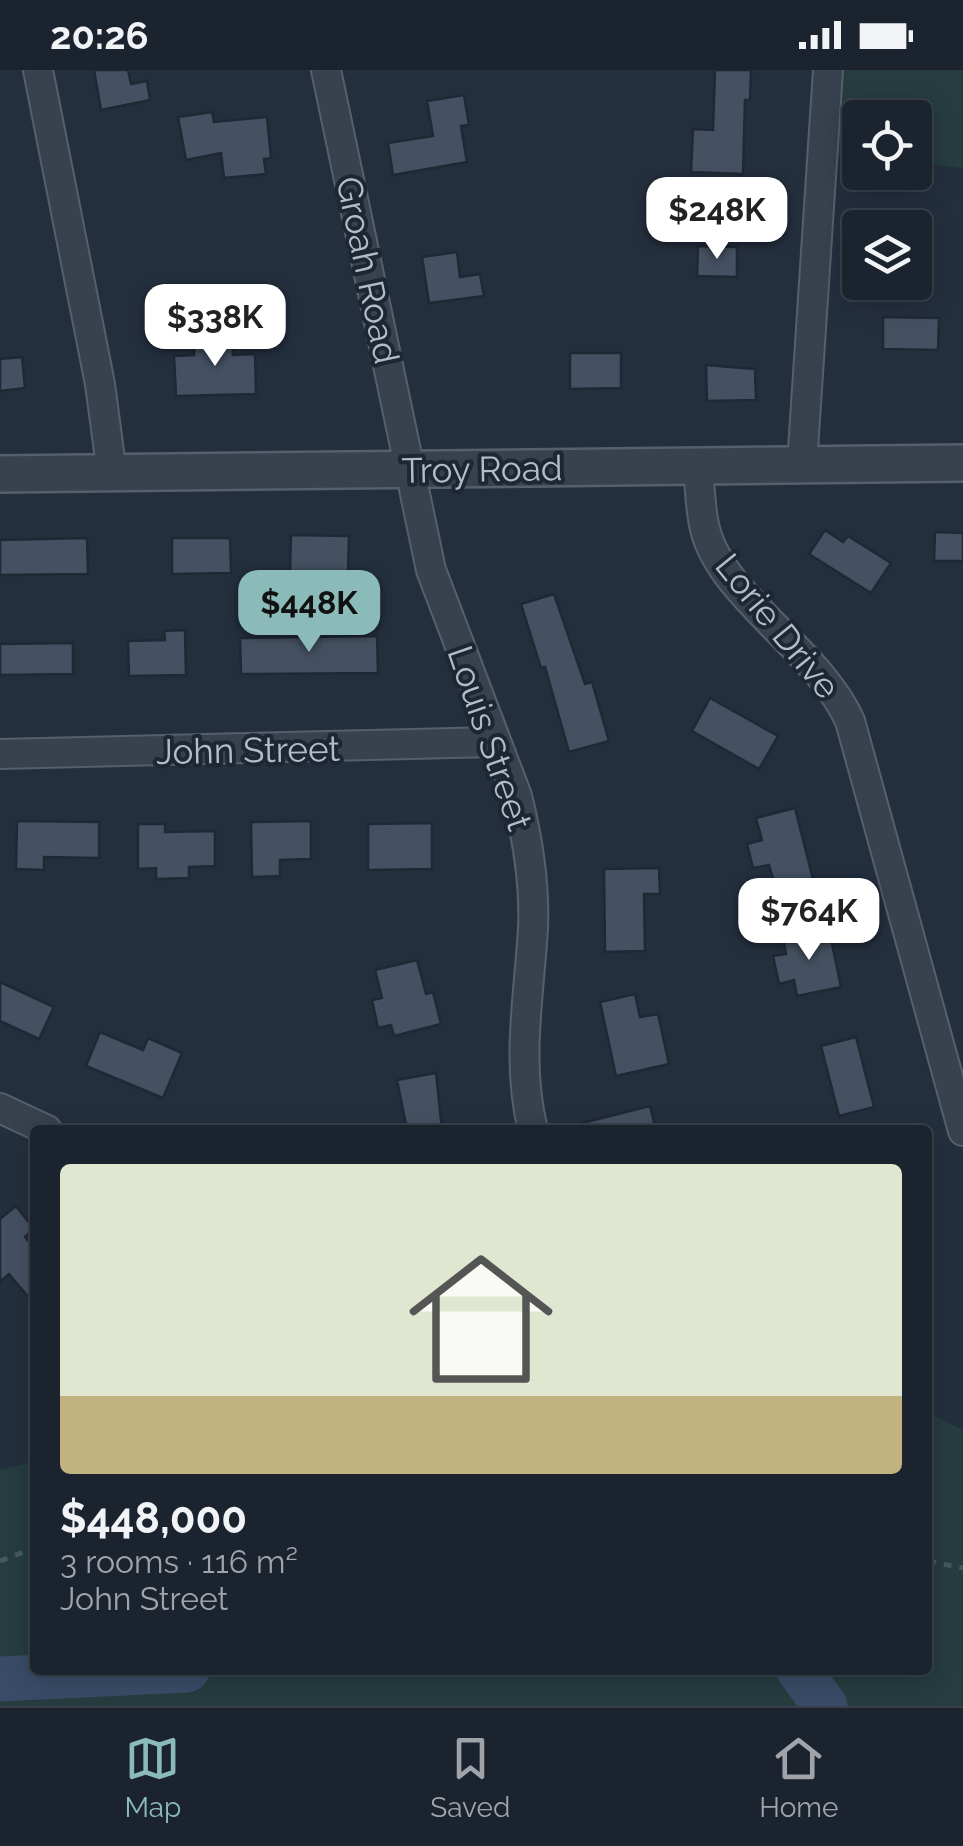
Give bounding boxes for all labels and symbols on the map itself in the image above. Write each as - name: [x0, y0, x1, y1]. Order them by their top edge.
- street label: Groah Road: [328, 173, 408, 367]
- pin: $248K: [647, 177, 787, 262]
- pin: $338K: [145, 284, 285, 369]
- street label: Troy Road: [401, 447, 563, 491]
- street label: Lorie Drive: [707, 546, 849, 706]
- pin: $448K: [239, 570, 379, 655]
- street label: Louis Street: [439, 640, 541, 836]
- street label: John Street: [156, 728, 341, 772]
- pin: $764K: [739, 878, 879, 963]

